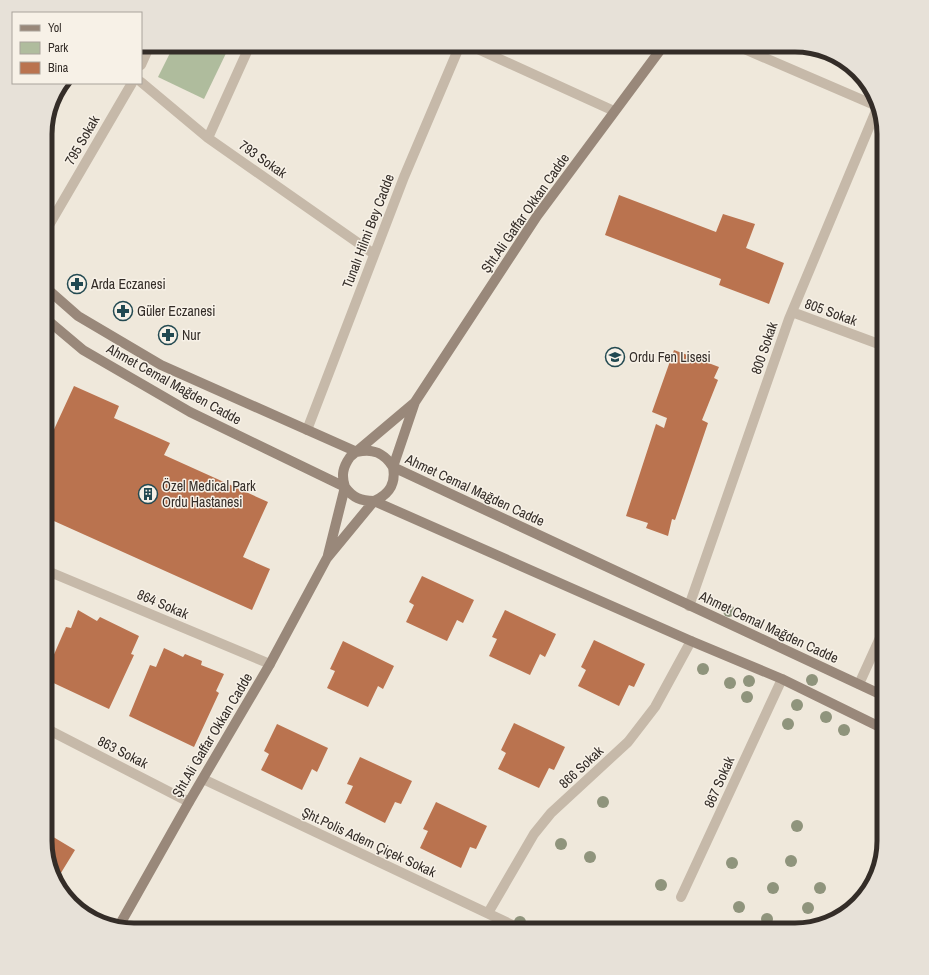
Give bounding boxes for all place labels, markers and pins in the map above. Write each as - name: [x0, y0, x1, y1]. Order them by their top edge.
- pharmacy icon: Arda Eczanesi: [66, 273, 88, 295]
- place label: Arda Eczanesi: [90, 275, 166, 293]
- pharmacy icon: Güler Eczanesi: [112, 300, 134, 322]
- place label: Güler Eczanesi: [137, 302, 215, 320]
- pharmacy icon: Nur: [157, 324, 179, 346]
- place label: Nur: [182, 326, 201, 344]
- school or university icon: Ordu Fen Lisesi: [604, 346, 626, 368]
- place label: Ordu Fen Lisesi: [629, 348, 711, 366]
- place label: Özel Medical Park Ordu Hastanesi: [162, 477, 256, 511]
- building icon: Özel Medical Park Ordu Hastanesi: [137, 483, 159, 505]

